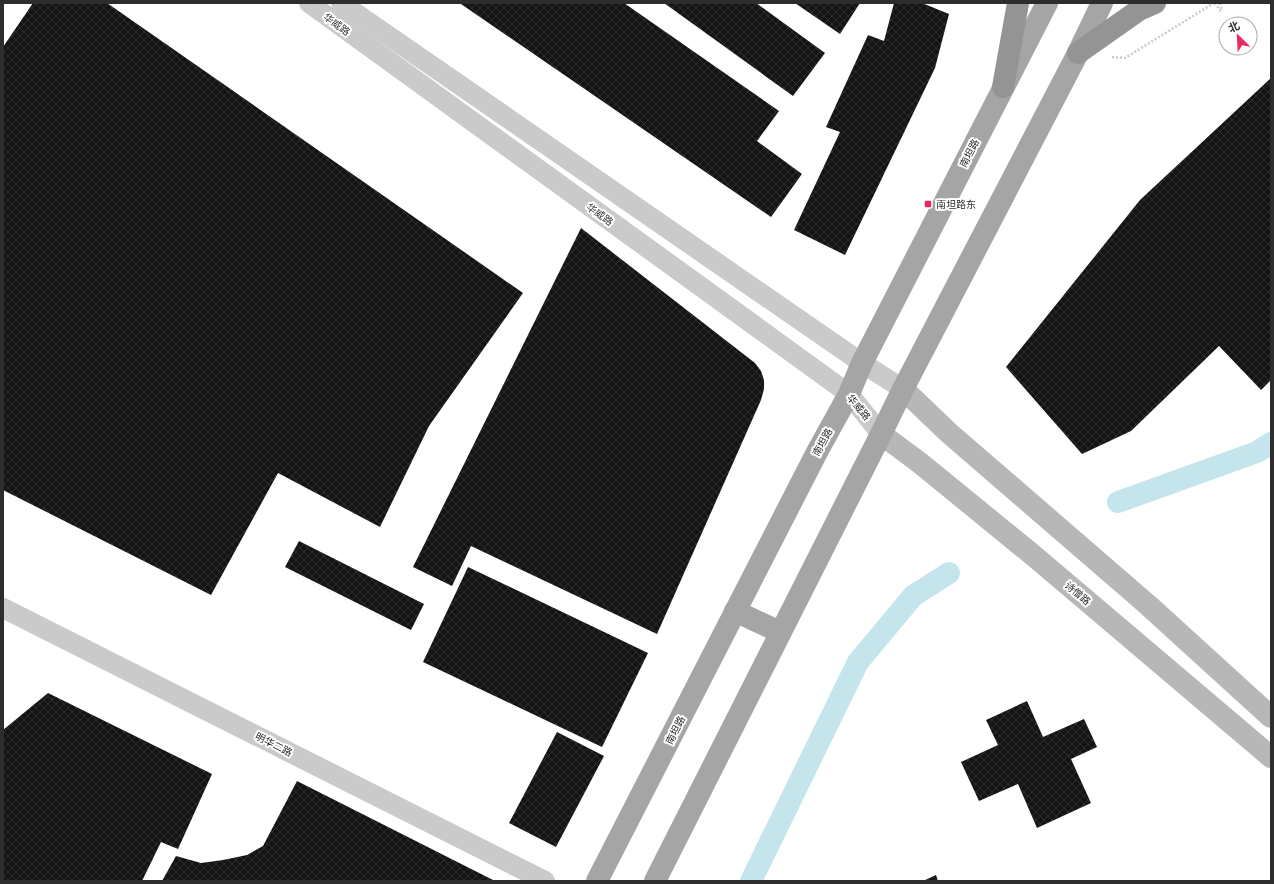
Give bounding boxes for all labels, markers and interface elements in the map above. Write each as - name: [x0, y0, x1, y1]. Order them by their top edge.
- street label: 华威路: [321, 11, 352, 38]
- north arrow: [1218, 16, 1258, 56]
- text: 北: [1226, 19, 1242, 35]
- street label: 南坦路: [958, 137, 982, 170]
- marker: 南坦路东: [923, 199, 933, 209]
- place label: 南坦路东: [936, 199, 976, 211]
- street label: 华威路: [584, 201, 615, 228]
- street label: 华威路: [844, 392, 872, 423]
- street label: 南坦路: [811, 426, 835, 459]
- street label: 诗僧路: [1062, 580, 1093, 608]
- street label: 南坦路: [664, 714, 688, 747]
- street label: 明华二路: [253, 730, 294, 759]

